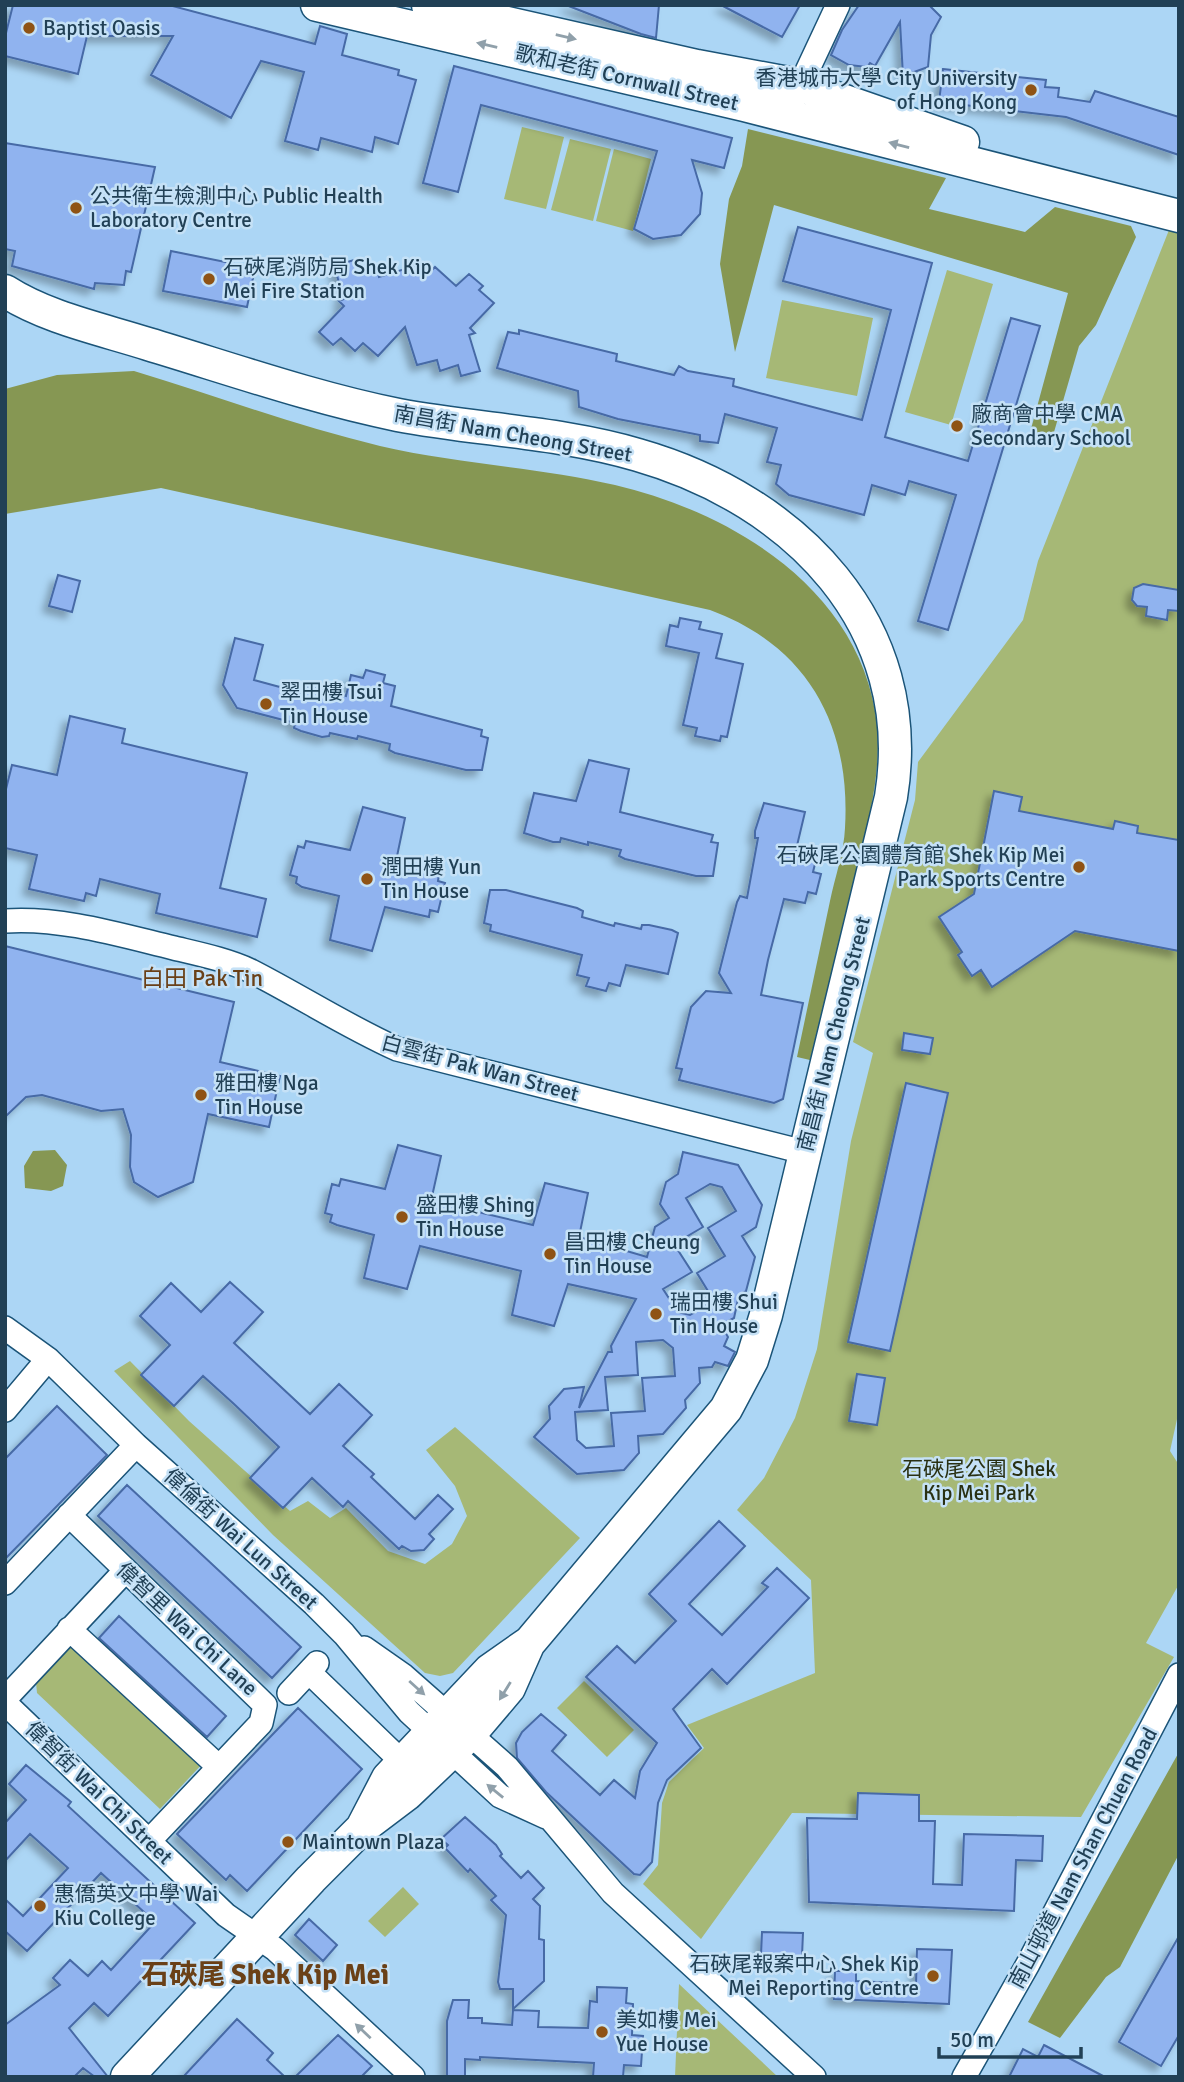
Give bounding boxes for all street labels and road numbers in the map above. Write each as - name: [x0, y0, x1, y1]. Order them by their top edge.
- street label: 歌和老街 Cornwall Street: [513, 40, 741, 116]
- street label: 南昌街 Nam Cheong Street: [392, 400, 634, 468]
- street label: 南昌街 Nam Cheong Street: [792, 914, 876, 1154]
- street label: 白雲街 Pak Wan Street: [378, 1029, 582, 1107]
- street label: 偉倫街 Wai Lun Street: [159, 1463, 323, 1615]
- street label: 偉智里 Wai Chi Lane: [111, 1557, 263, 1701]
- street label: 偉智街 Wai Chi Street: [20, 1716, 178, 1870]
- street label: 南山邨道 Nam Shan Chuen Road: [1003, 1723, 1163, 1993]

